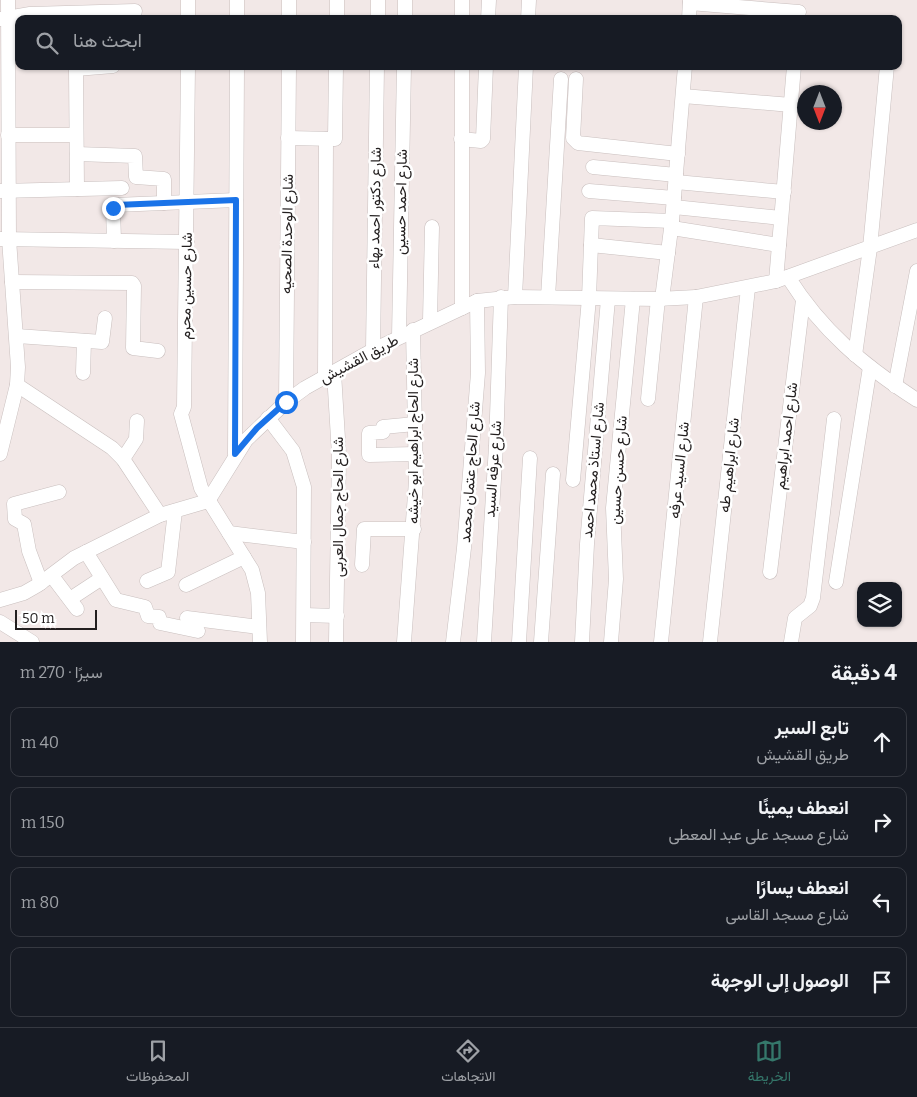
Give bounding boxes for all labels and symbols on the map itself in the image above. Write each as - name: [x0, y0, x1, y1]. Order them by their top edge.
- north arrow: [797, 85, 842, 130]
- street label: شارع دكتور احمد بهاء: [365, 147, 387, 269]
- street label: شارع احمد حسين: [391, 149, 413, 255]
- street label: شارع الوحدة الصحيه: [277, 174, 299, 294]
- route end: [102, 197, 125, 220]
- street label: شارع حسين محرم: [176, 232, 198, 340]
- street label: طريق القشيش: [316, 331, 402, 388]
- street label: شارع الحاج ابراهيم ابو خيشه: [404, 358, 424, 524]
- street label: شارع احمد ابراهيم: [770, 381, 804, 491]
- route start: [275, 391, 298, 414]
- street label: شارع الحاج عتمان محمد: [456, 400, 486, 544]
- street label: شارع استاذ محمد احمد: [578, 401, 610, 539]
- street label: شارع حسن حسين: [605, 415, 633, 525]
- street label: شارع ابراهيم طه: [715, 417, 745, 514]
- street label: شارع عرفه السيد: [481, 420, 507, 518]
- street label: شارع السيد عرفه: [665, 421, 695, 520]
- street label: شارع الحاج جمال العربى: [329, 436, 349, 577]
- scale bar: [15, 607, 98, 630]

